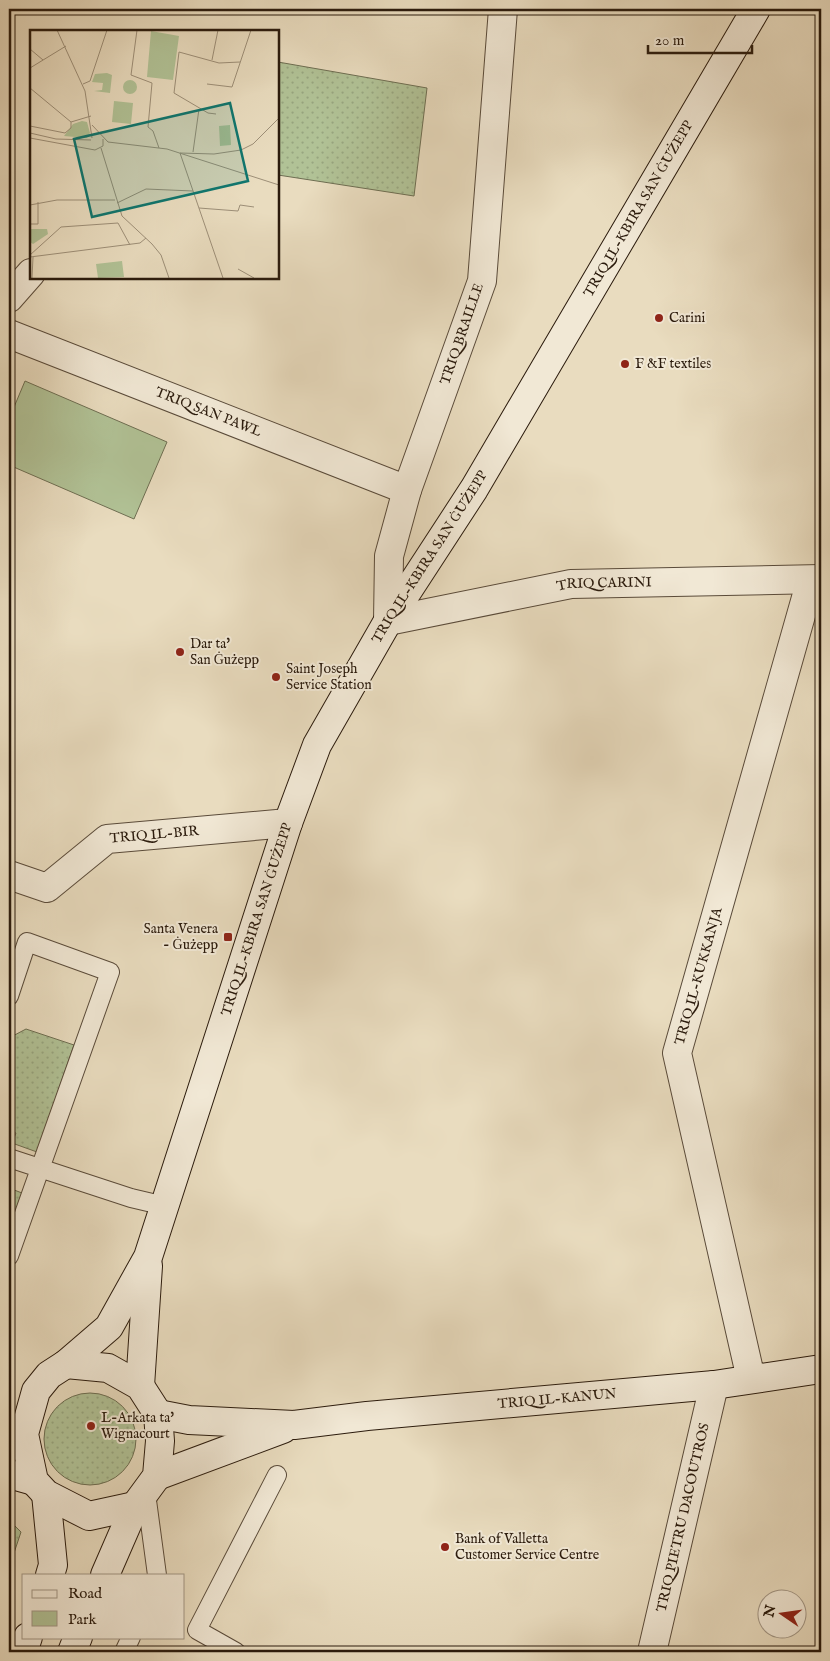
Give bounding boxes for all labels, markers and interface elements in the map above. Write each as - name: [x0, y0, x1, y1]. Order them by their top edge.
- scale bar: [648, 22, 751, 54]
- inset map: [30, 30, 279, 279]
- text: 20 m: [655, 31, 685, 50]
- street label: TRIQ IL-KBIRA SAN ĠUŻEPP: [580, 117, 697, 300]
- street label: TRIQ BRAILLE: [436, 281, 488, 387]
- place label: Carini: [669, 309, 705, 327]
- marker: Carini: [653, 312, 665, 324]
- place label: F &F textiles: [635, 355, 711, 373]
- marker: F &F textiles: [619, 358, 631, 370]
- street label: TRIQ SAN PAWL: [152, 383, 264, 441]
- street label: TRIQ IL-KBIRA SAN ĠUŻEPP: [368, 467, 492, 647]
- street label: TRIQ CARINI: [555, 573, 652, 596]
- place label: Dar ta' San Ġużepp: [190, 635, 260, 669]
- marker: Dar ta' San Ġużepp: [174, 646, 186, 658]
- place label: Saint Joseph Service Station: [286, 660, 372, 694]
- marker: Saint Joseph Service Station: [270, 671, 282, 683]
- street label: TRIQ IL-KBIRA SAN ĠUŻEPP: [217, 821, 296, 1018]
- street label: TRIQ IL-BIR: [109, 822, 200, 848]
- street label: TRIQ IL-KUKKANJA: [671, 905, 727, 1047]
- place label: Santa Venera - Ġużepp: [144, 920, 219, 954]
- marker: Santa Venera - Ġużepp: [222, 931, 234, 943]
- street label: TRIQ IL-KANUN: [497, 1385, 617, 1413]
- place label: L-Arkata ta' Wignacourt: [101, 1409, 174, 1443]
- marker: L-Arkata ta' Wignacourt: [85, 1420, 97, 1432]
- street label: TRIQ PIETRU DACOUTROS: [653, 1421, 714, 1614]
- place label: Bank of Valletta Customer Service Centre: [455, 1530, 600, 1564]
- marker: Bank of Valletta Customer Service Centre: [439, 1541, 451, 1553]
- legend: [22, 1574, 185, 1638]
- text: Road: [68, 1584, 103, 1603]
- north arrow: [758, 1588, 808, 1638]
- text: N: [760, 1603, 780, 1620]
- text: Park: [68, 1610, 98, 1629]

